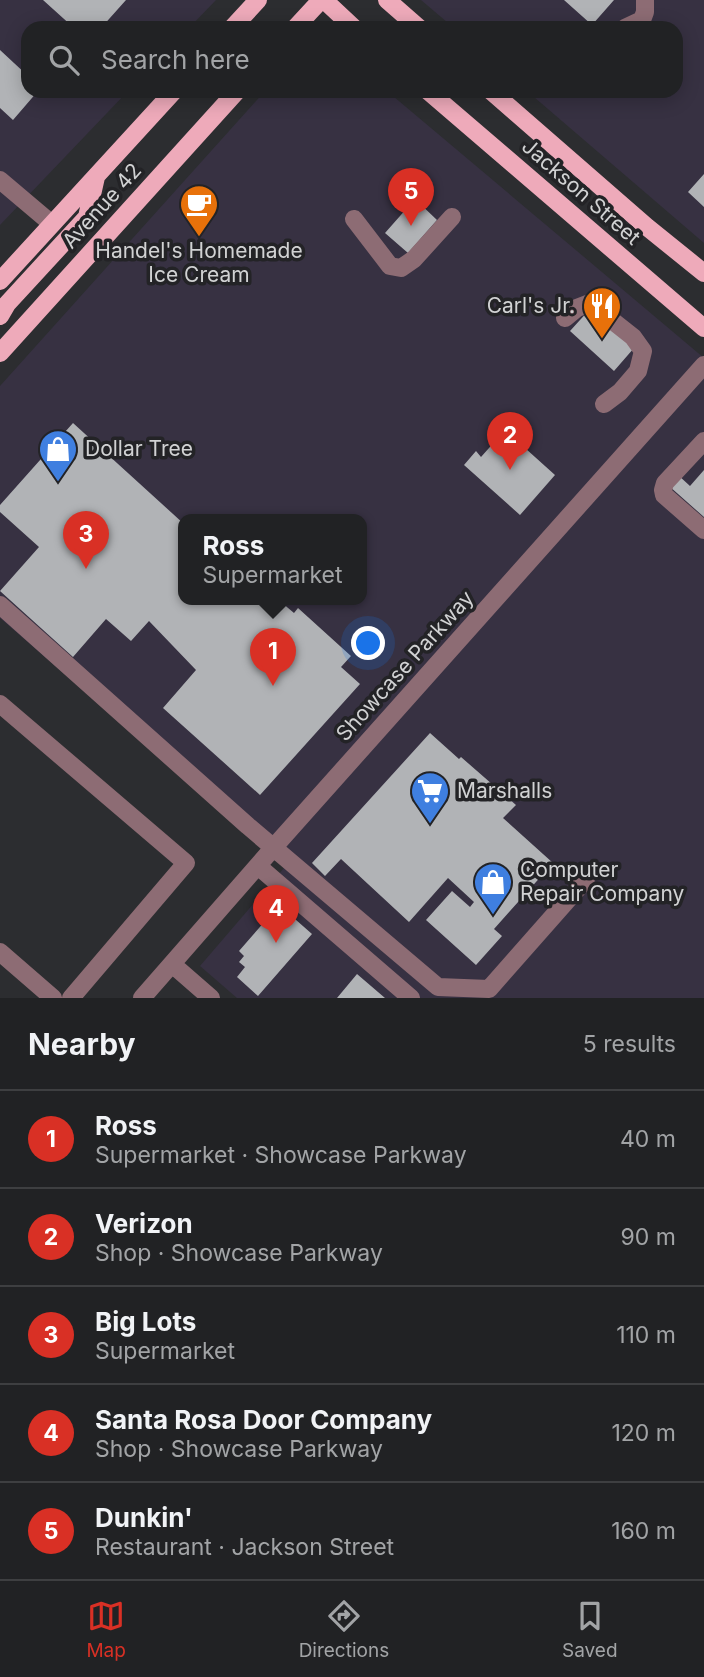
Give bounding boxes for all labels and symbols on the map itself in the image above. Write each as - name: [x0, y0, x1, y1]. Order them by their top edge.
- street label: Jackson Street: [517, 133, 646, 250]
- street label: Avenue 42: [57, 158, 146, 253]
- pin: 5: [388, 168, 434, 226]
- cafe icon: Handel's Homemade Ice Cream: [178, 183, 220, 238]
- place label: Handel's Homemade Ice Cream: [95, 238, 303, 287]
- restaurant icon: Carl's Jr.: [581, 285, 623, 340]
- place label: Carl's Jr.: [487, 293, 575, 318]
- pin: 2: [487, 412, 533, 470]
- shop icon: Dollar Tree: [37, 428, 79, 483]
- place label: Dollar Tree: [85, 436, 193, 461]
- pin: 3: [63, 511, 109, 569]
- street label: Showcase Parkway: [331, 585, 479, 746]
- your location: [351, 626, 385, 660]
- pin: 1: [250, 628, 296, 686]
- supermarket icon: Marshalls: [409, 770, 451, 825]
- place label: Marshalls: [457, 778, 552, 803]
- place label: Computer Repair Company: [520, 857, 684, 906]
- shop icon: Computer Repair Company: [472, 861, 514, 916]
- pin: 4: [253, 885, 299, 943]

